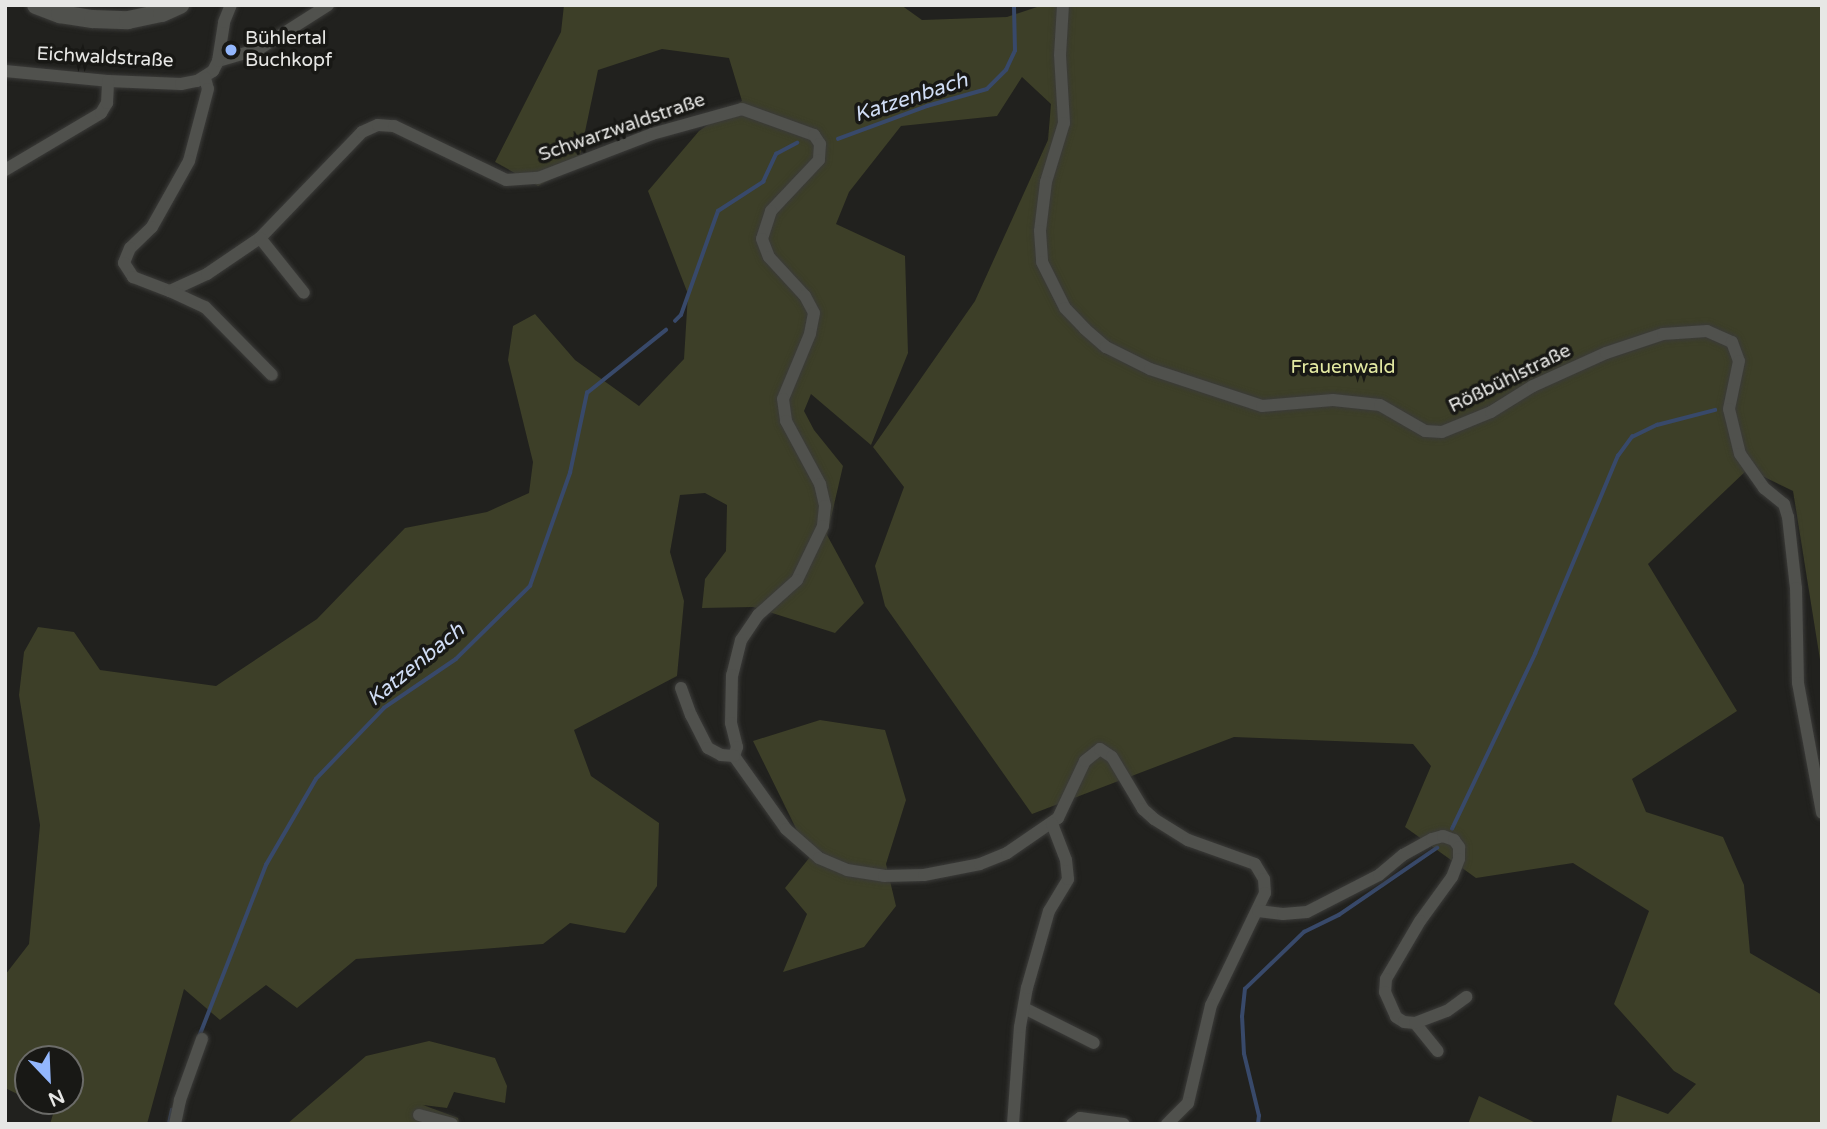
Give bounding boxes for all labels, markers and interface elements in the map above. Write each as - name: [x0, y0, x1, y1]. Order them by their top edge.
- place label: Bühlertal Buchkopf: [245, 28, 332, 72]
- marker: Bühlertal Buchkopf: [223, 42, 239, 58]
- street label: Eichwaldstraße: [36, 43, 174, 73]
- water label: Katzenbach: [851, 68, 971, 128]
- street label: Schwarzwaldstraße: [536, 89, 708, 167]
- street label: Rößbühlstraße: [1445, 340, 1575, 418]
- park label: Frauenwald: [1291, 357, 1395, 379]
- water label: Katzenbach: [362, 618, 470, 712]
- north arrow: [14, 1045, 84, 1115]
- text: N: [45, 1084, 68, 1111]

